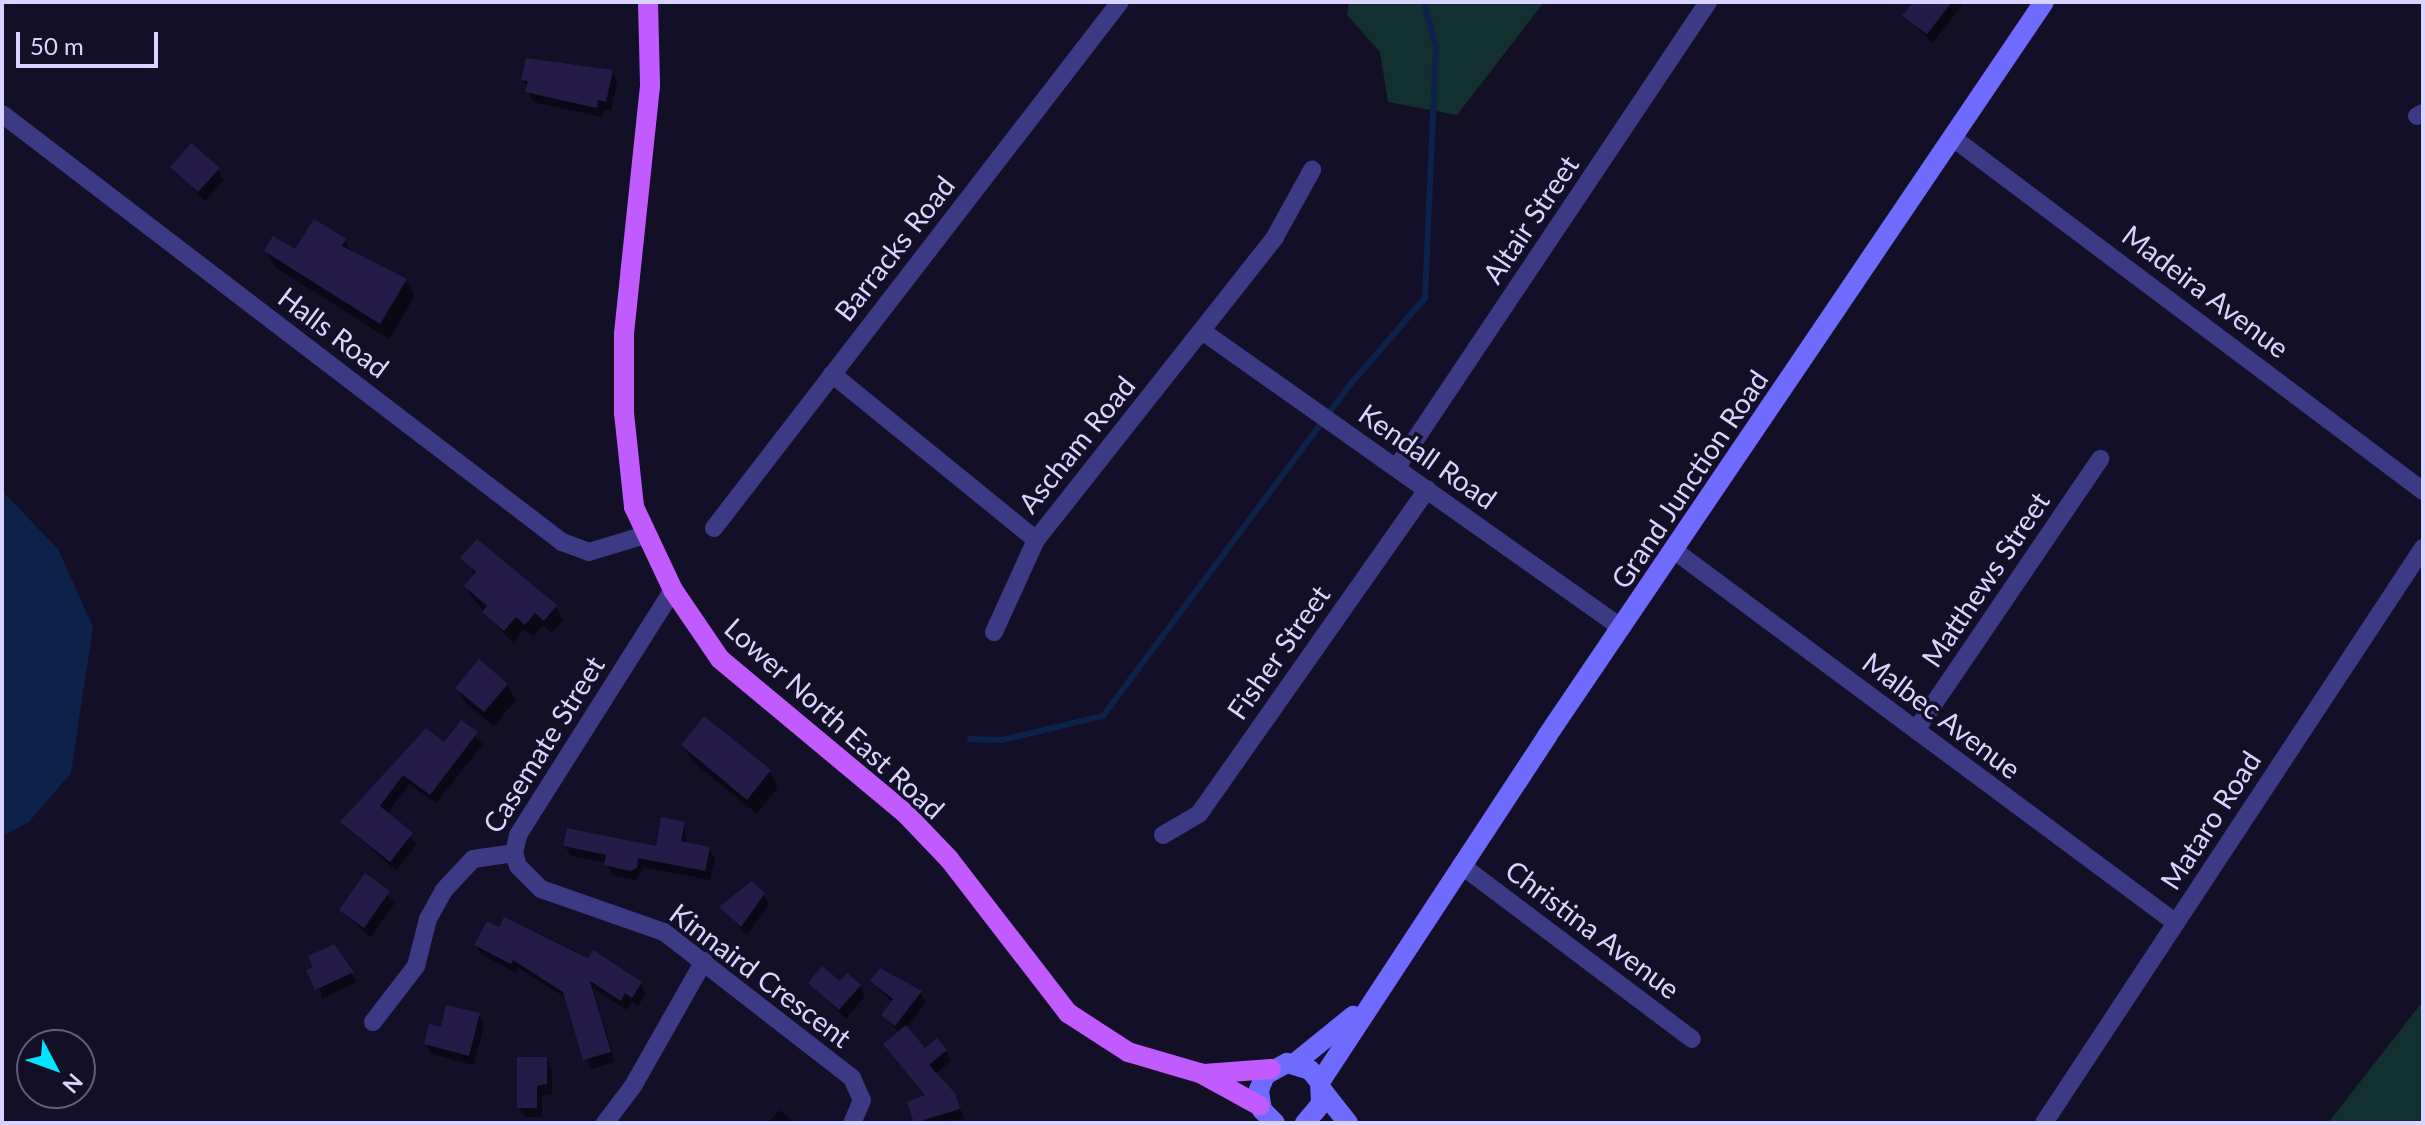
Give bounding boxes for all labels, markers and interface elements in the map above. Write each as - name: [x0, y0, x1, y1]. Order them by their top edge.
- scale bar: [20, 16, 162, 66]
- text: 50 m: [30, 31, 84, 60]
- street label: Altair Street: [1475, 149, 1585, 289]
- street label: Barracks Road: [827, 169, 961, 327]
- street label: Madeira Avenue: [2116, 217, 2296, 365]
- street label: Halls Road: [272, 280, 396, 384]
- street label: Grand Junction Road: [1603, 363, 1775, 595]
- street label: Ascham Road: [1011, 369, 1141, 519]
- street label: Kendall Road: [1353, 396, 1503, 516]
- street label: Matthews Street: [1914, 485, 2056, 673]
- street label: Fisher Street: [1219, 578, 1337, 726]
- street label: Lower North East Road: [718, 610, 952, 826]
- street label: Malbec Avenue: [1856, 644, 2028, 786]
- street label: Casemate Street: [475, 649, 611, 839]
- street label: Mataro Road: [2153, 745, 2267, 895]
- street label: Christina Avenue: [1499, 852, 1687, 1006]
- street label: Kinnaird Crescent: [664, 896, 858, 1054]
- north arrow: [16, 1029, 96, 1109]
- text: N: [57, 1069, 89, 1099]

